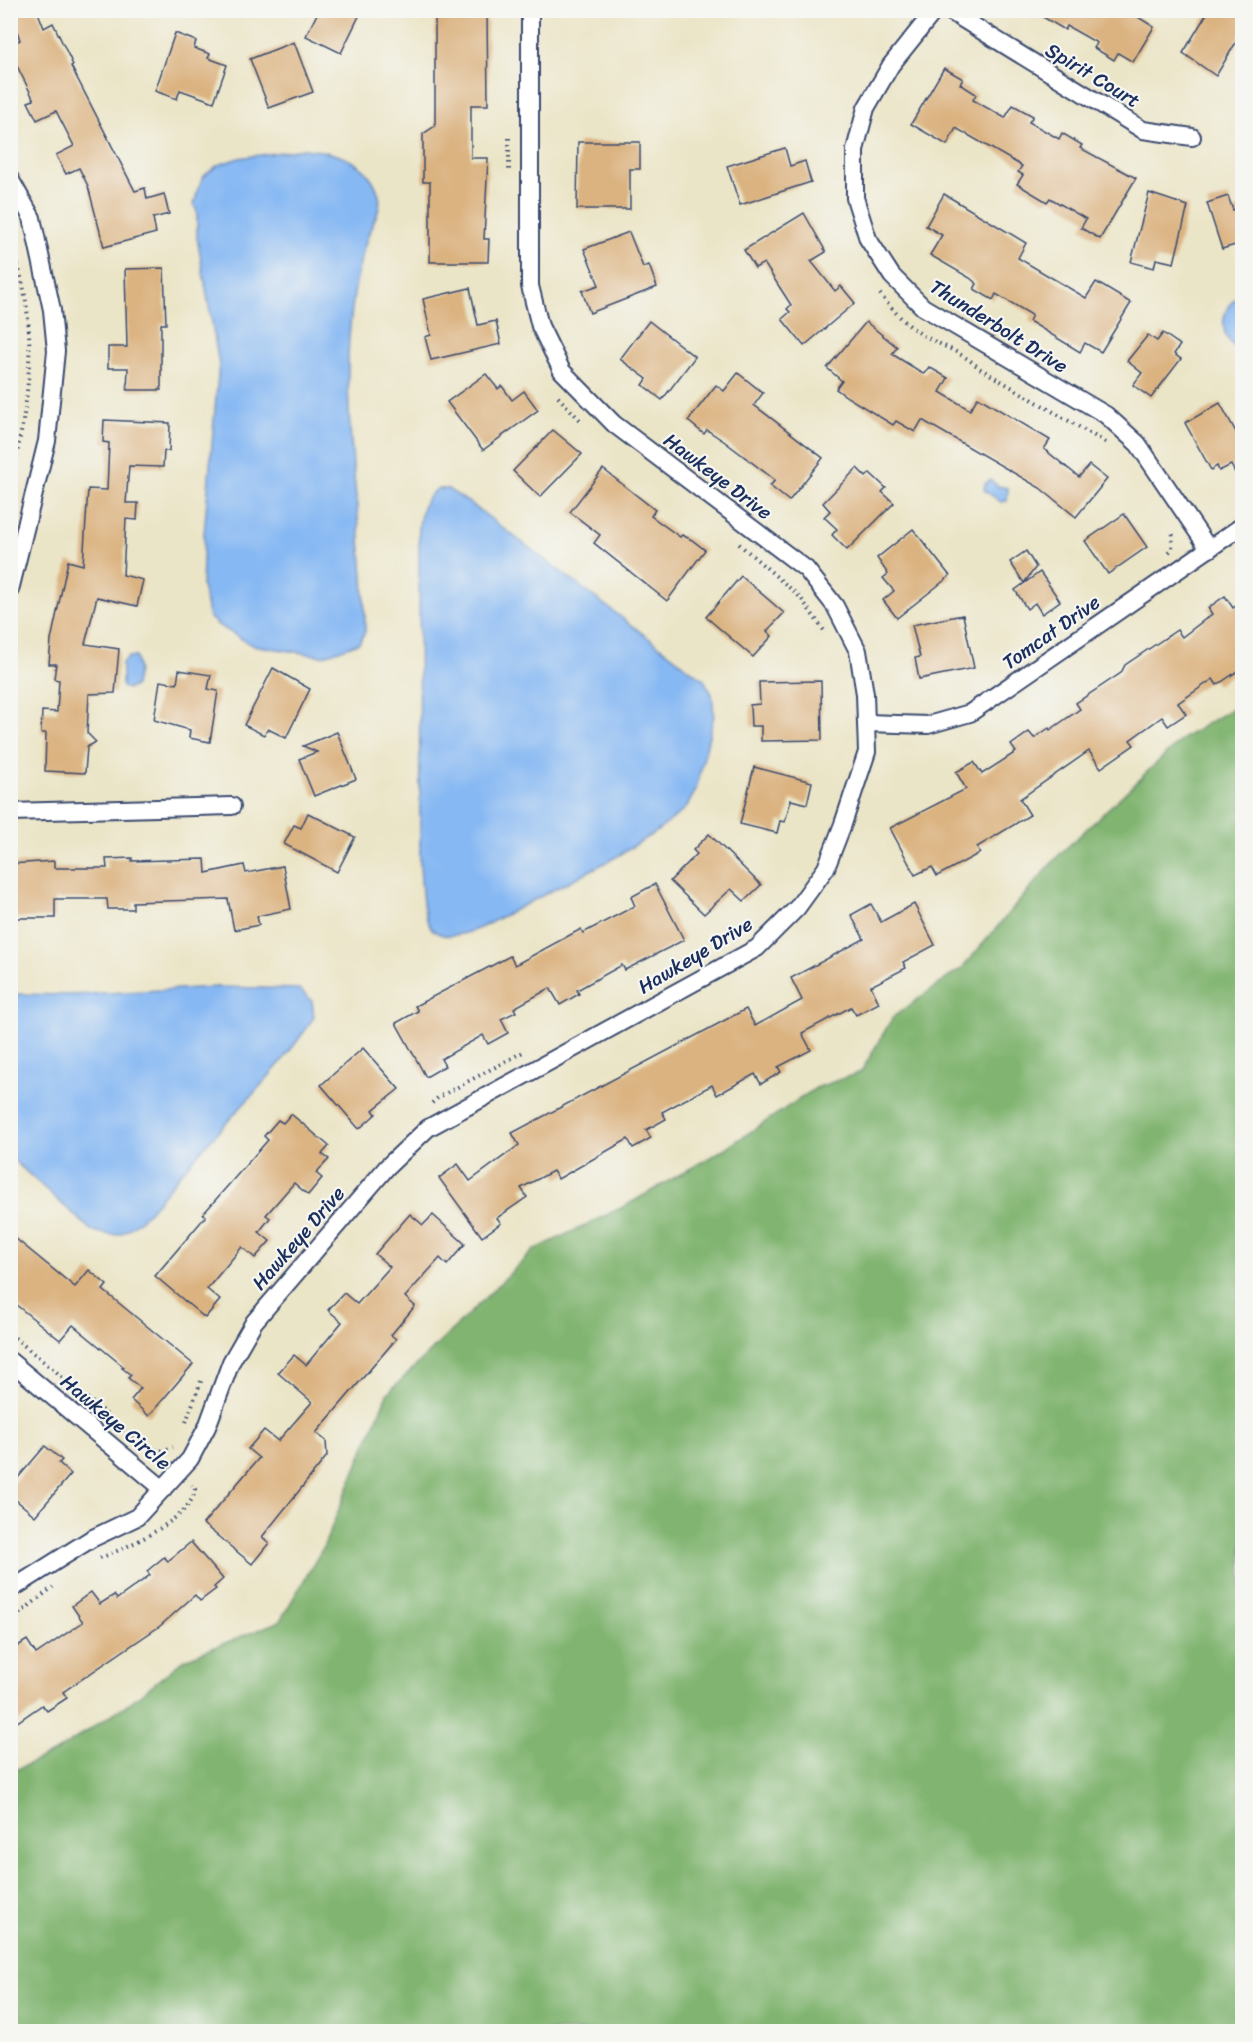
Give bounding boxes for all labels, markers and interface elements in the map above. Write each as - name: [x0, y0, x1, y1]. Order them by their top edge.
- street label: Spirit Court: [1038, 33, 1147, 118]
- street label: Thunderbolt Drive: [923, 270, 1075, 383]
- street label: Hawkeye Drive: [656, 424, 780, 529]
- street label: Tomcat Drive: [995, 586, 1108, 679]
- street label: Hawkeye Drive: [631, 907, 760, 1004]
- street label: Hawkeye Drive: [243, 1178, 354, 1299]
- street label: Hawkeye Circle: [52, 1365, 179, 1480]

